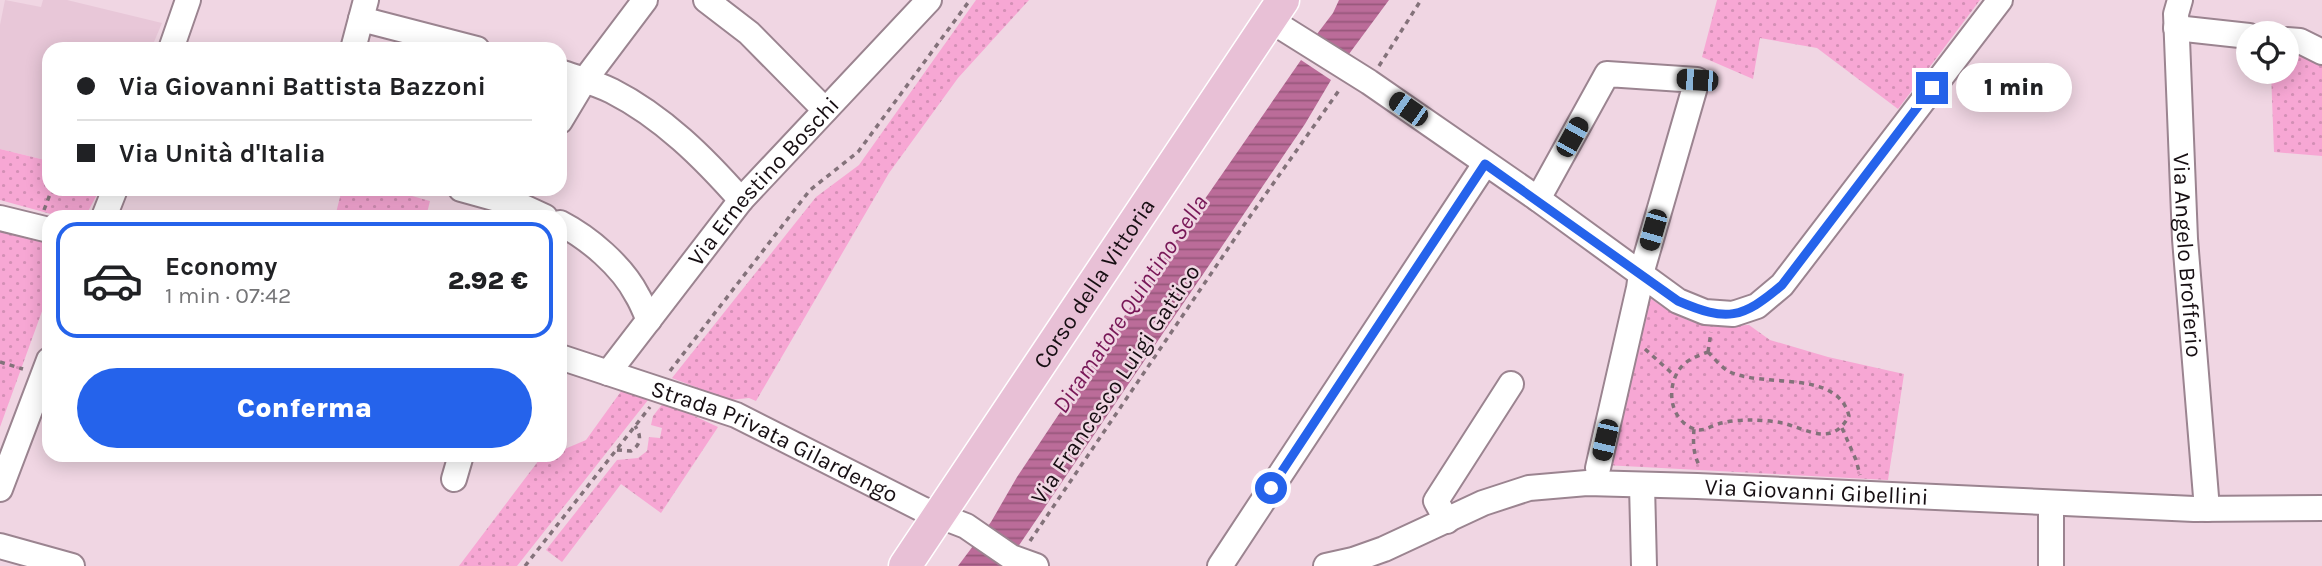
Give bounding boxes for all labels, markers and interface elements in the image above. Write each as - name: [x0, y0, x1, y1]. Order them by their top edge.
- map controls: [2236, 21, 2299, 84]
- button: locate: [2236, 21, 2299, 84]
- callout: 1 min: [1956, 64, 2072, 112]
- car: [1676, 68, 1719, 92]
- text: Via Giovanni Battista Bazzoni: [119, 71, 486, 102]
- route end: [1916, 72, 1948, 104]
- text: 1 min: [1984, 74, 2044, 101]
- car: [1385, 88, 1432, 130]
- street label: Via Ernestino Boschi: [682, 91, 845, 271]
- car: [1553, 114, 1592, 160]
- text: Via Unità d'Italia: [119, 138, 325, 169]
- street label: Via Angelo Brofferio: [2168, 152, 2208, 358]
- water label: Diramatore Quintino Sella: [1046, 190, 1214, 418]
- street label: Corso della Vittoria: [1028, 193, 1161, 374]
- car: [1638, 207, 1669, 253]
- icon: car: [81, 249, 144, 312]
- text: Economy: [165, 251, 277, 282]
- street label: Via Francesco Luigi Gattico: [1025, 259, 1206, 509]
- text: 2.92 €: [448, 265, 528, 296]
- text: 1 min · 07:42: [165, 282, 291, 309]
- button: Conferma: [77, 368, 532, 448]
- street label: Strada Privata Gilardengo: [648, 375, 902, 509]
- car: [1591, 417, 1620, 463]
- route start: [1255, 472, 1287, 504]
- street label: Via Giovanni Gibellini: [1704, 473, 1929, 511]

